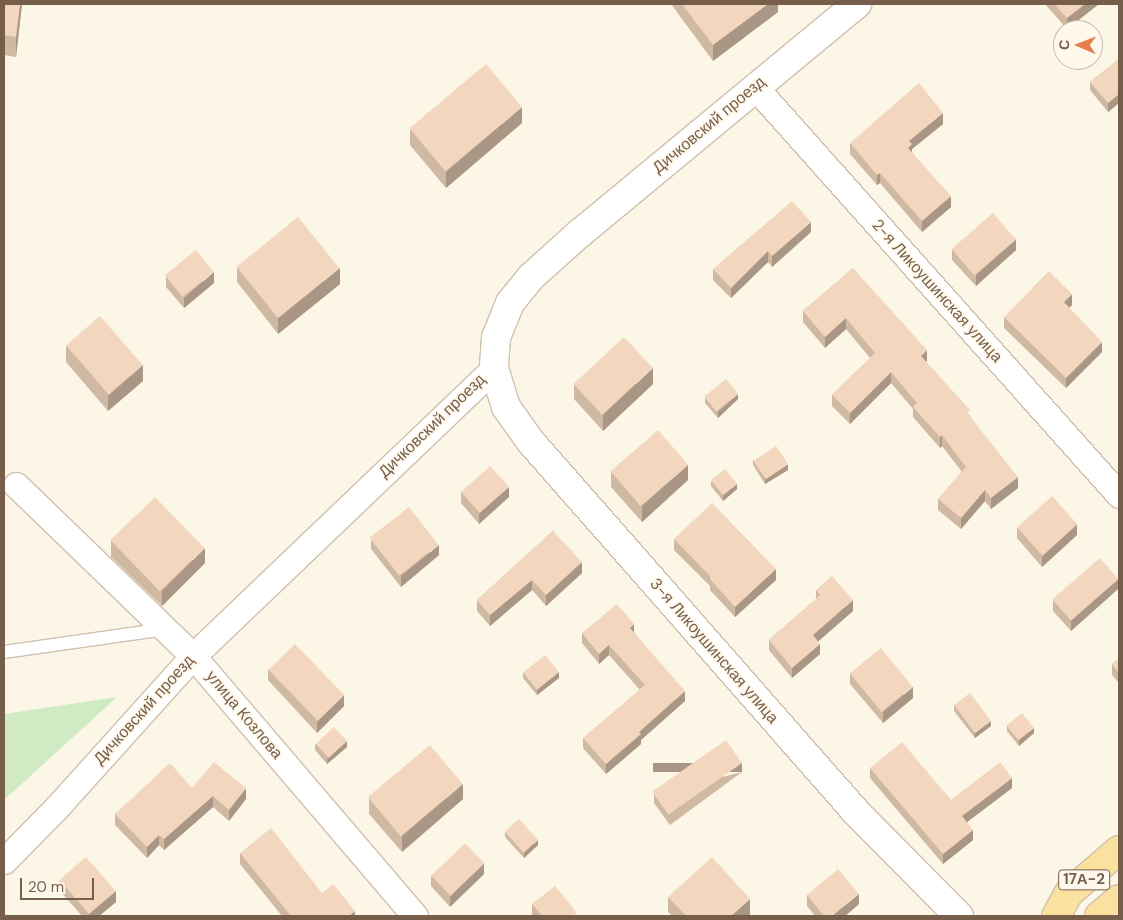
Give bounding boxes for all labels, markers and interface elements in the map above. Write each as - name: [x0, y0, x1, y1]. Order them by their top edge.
- north arrow: [1053, 20, 1103, 70]
- text: С: [1055, 40, 1073, 50]
- street label: Дичковский проезд: [649, 72, 769, 178]
- street label: 2-я Ликоушинская улица: [868, 216, 1006, 366]
- street label: Дичковский проезд: [375, 370, 489, 482]
- street label: 3-я Ликоушинская улица: [646, 574, 782, 728]
- street label: Дичковский проезд: [90, 651, 198, 769]
- street label: улица Козлова: [202, 667, 286, 763]
- scale bar: [22, 868, 96, 900]
- road number: 17А-2: [1058, 868, 1110, 892]
- text: 20 m: [28, 877, 64, 897]

